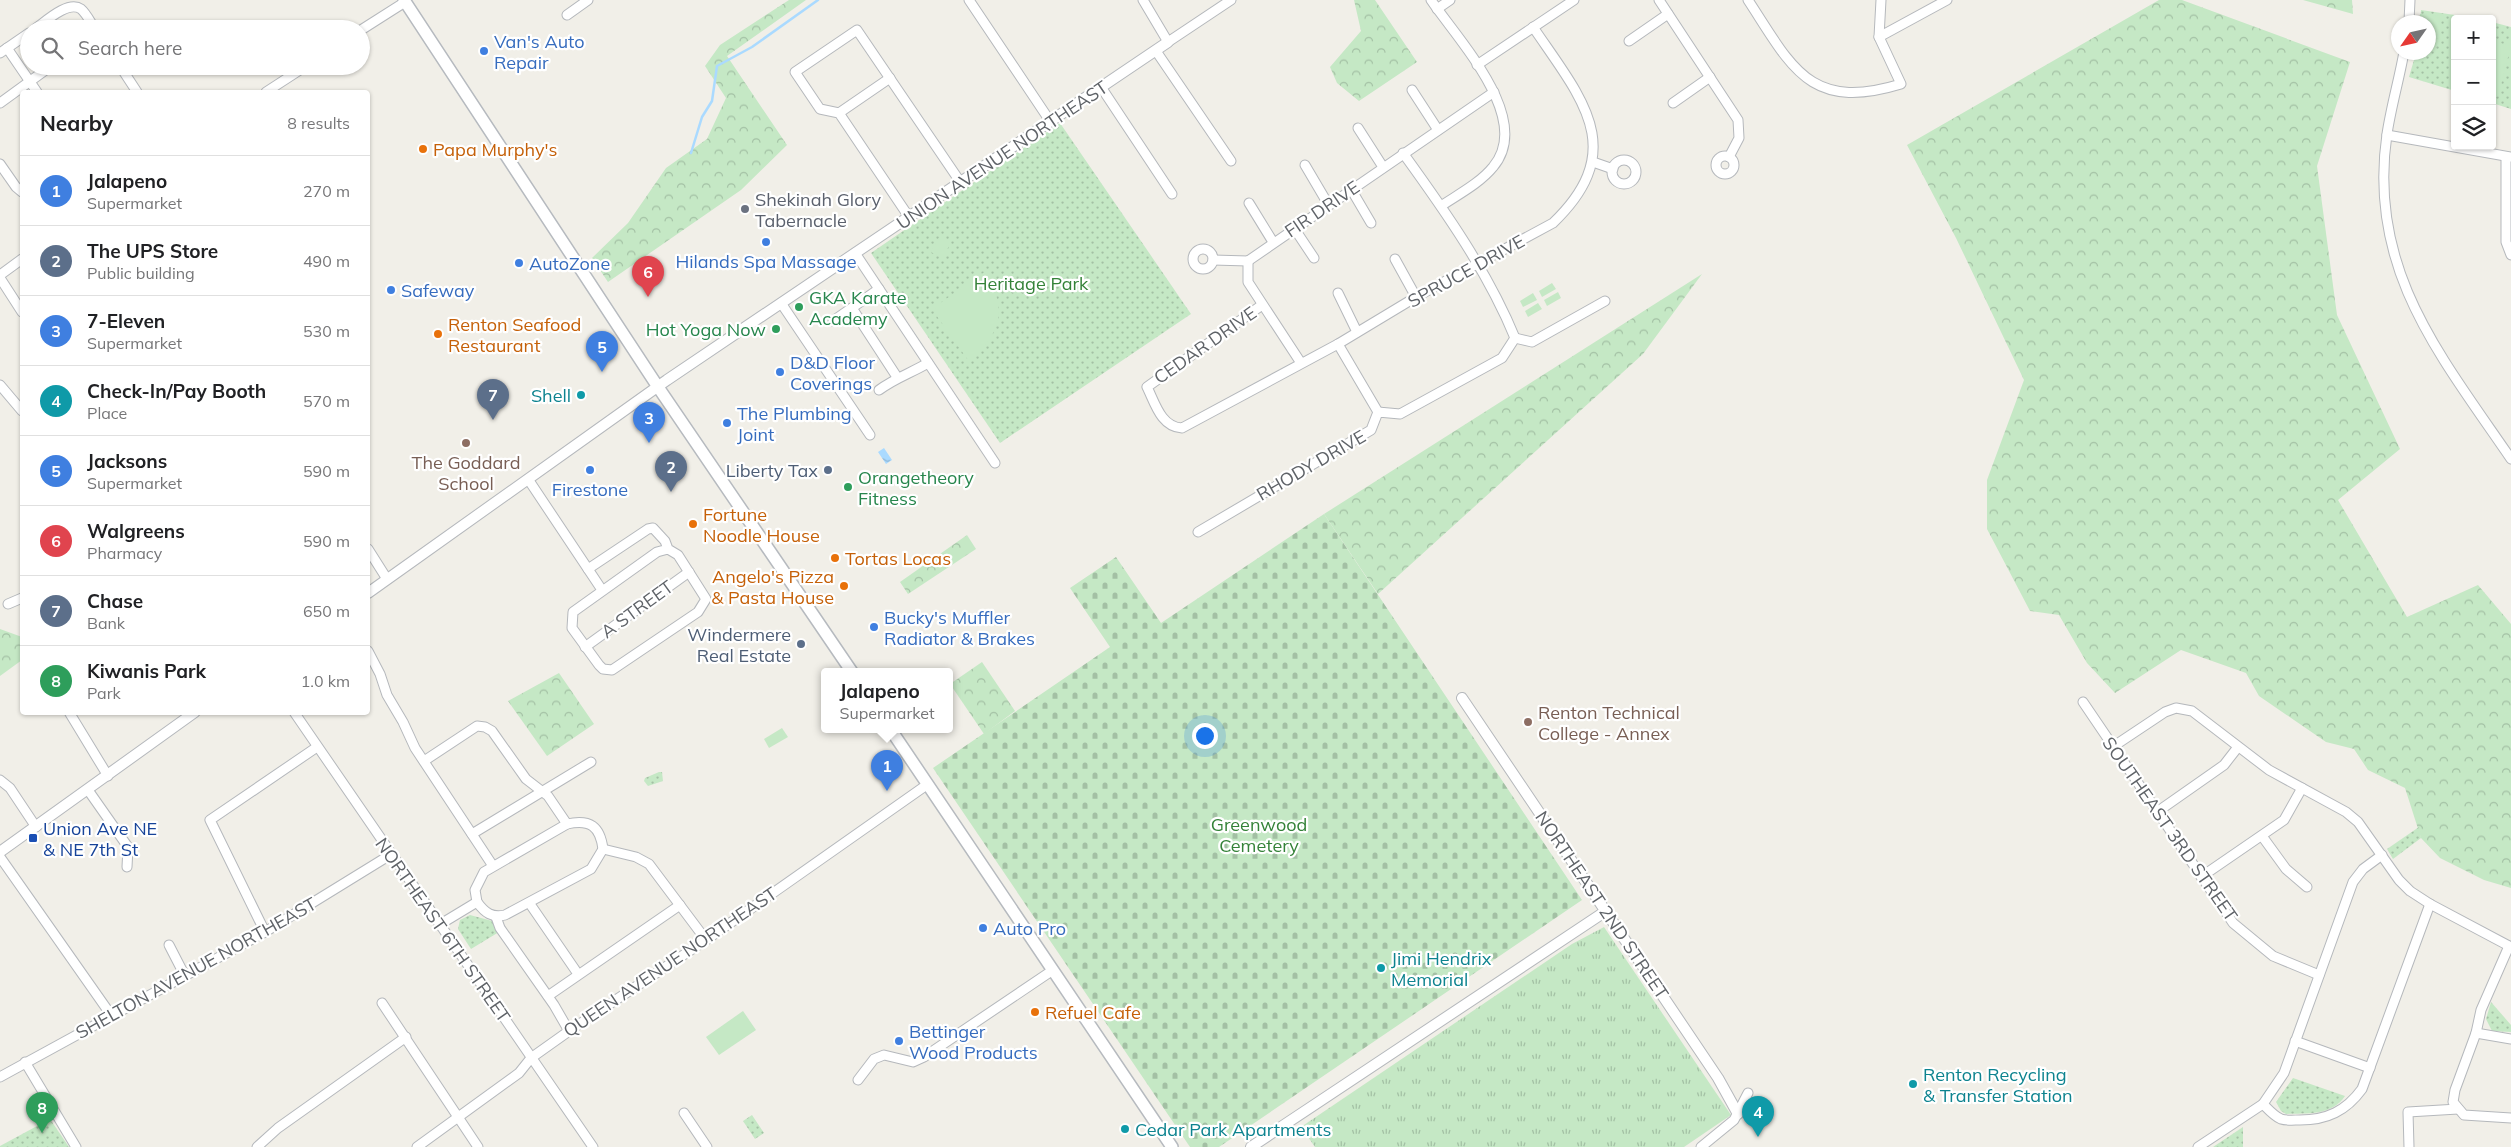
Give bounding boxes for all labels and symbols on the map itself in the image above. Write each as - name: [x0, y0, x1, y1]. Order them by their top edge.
- north arrow: [2391, 15, 2436, 60]
- place label: Van's Auto Repair: [494, 30, 585, 74]
- marker: Van's Auto Repair: [478, 45, 490, 57]
- street label: UNION AVENUE NORTHEAST: [892, 76, 1112, 234]
- place label: Papa Murphy's: [433, 138, 558, 161]
- marker: Papa Murphy's: [417, 143, 429, 155]
- street label: FIR DRIVE: [1280, 176, 1364, 242]
- place label: Shekinah Glory Tabernacle: [755, 188, 881, 232]
- marker: Shekinah Glory Tabernacle: [739, 203, 751, 215]
- street label: SPRUCE DRIVE: [1404, 229, 1528, 313]
- marker: Hilands Spa Massage: [760, 236, 772, 248]
- place label: Hilands Spa Massage: [675, 250, 857, 273]
- place label: AutoZone: [529, 252, 610, 275]
- pin: 6: [632, 256, 664, 297]
- marker: AutoZone: [513, 257, 525, 269]
- park label: Heritage Park: [974, 272, 1089, 295]
- place label: Safeway: [401, 279, 475, 302]
- marker: Safeway: [385, 284, 397, 296]
- place label: GKA Karate Academy: [809, 286, 906, 330]
- marker: GKA Karate Academy: [793, 301, 805, 313]
- street label: CEDAR DRIVE: [1149, 301, 1261, 389]
- place label: Renton Seafood Restaurant: [448, 313, 581, 357]
- place label: Hot Yoga Now: [646, 318, 766, 341]
- marker: Hot Yoga Now: [770, 323, 782, 335]
- marker: Renton Seafood Restaurant: [432, 328, 444, 340]
- pin: 5: [586, 331, 618, 372]
- place label: D&D Floor Coverings: [790, 351, 876, 395]
- marker: D&D Floor Coverings: [774, 366, 786, 378]
- pin: 7: [477, 379, 509, 420]
- place label: Shell: [531, 384, 571, 407]
- marker: Shell: [575, 389, 587, 401]
- pin: 3: [633, 402, 665, 443]
- place label: The Plumbing Joint: [737, 402, 852, 446]
- marker: The Plumbing Joint: [721, 417, 733, 429]
- street label: RHODY DRIVE: [1252, 425, 1370, 505]
- marker: The Goddard School: [460, 437, 472, 449]
- place label: The Goddard School: [412, 451, 520, 495]
- pin: 2: [655, 451, 687, 492]
- place label: Liberty Tax: [726, 459, 818, 482]
- marker: Firestone: [584, 464, 596, 476]
- marker: Liberty Tax: [822, 464, 834, 476]
- place label: Orangetheory Fitness: [858, 466, 974, 510]
- place label: Firestone: [552, 478, 628, 501]
- marker: Orangetheory Fitness: [842, 481, 854, 493]
- place label: Fortune Noodle House: [703, 503, 820, 547]
- marker: Fortune Noodle House: [687, 518, 699, 530]
- place label: Tortas Locas: [845, 547, 951, 570]
- marker: Tortas Locas: [829, 552, 841, 564]
- place label: Angelo's Pizza & Pasta House: [711, 565, 834, 609]
- street label: A STREET: [596, 575, 678, 643]
- marker: Angelo's Pizza & Pasta House: [838, 580, 850, 592]
- place label: Bucky's Muffler Radiator & Brakes: [884, 606, 1035, 650]
- marker: Bucky's Muffler Radiator & Brakes: [868, 621, 880, 633]
- place label: Windermere Real Estate: [687, 623, 791, 667]
- marker: Windermere Real Estate: [795, 638, 807, 650]
- place label: Renton Technical College - Annex: [1538, 701, 1680, 745]
- marker: Renton Technical College - Annex: [1522, 716, 1534, 728]
- your location: [1192, 723, 1218, 749]
- street label: SOUTHEAST 3RD STREET: [2097, 732, 2243, 926]
- pin: 1: [871, 750, 903, 791]
- street label: NORTHEAST 2ND STREET: [1530, 806, 1674, 1004]
- park label: Greenwood Cemetery: [1211, 813, 1307, 857]
- place label: Union Ave NE & NE 7th St: [43, 817, 157, 861]
- marker: Union Ave NE & NE 7th St: [27, 832, 39, 844]
- street label: NORTHEAST 6TH STREET: [370, 833, 516, 1027]
- street label: QUEEN AVENUE NORTHEAST: [559, 882, 781, 1042]
- street label: SHELTON AVENUE NORTHEAST: [72, 892, 321, 1044]
- place label: Auto Pro: [993, 917, 1066, 940]
- marker: Auto Pro: [977, 922, 989, 934]
- place label: Jimi Hendrix Memorial: [1391, 947, 1492, 991]
- marker: Jimi Hendrix Memorial: [1375, 962, 1387, 974]
- place label: Refuel Cafe: [1045, 1001, 1141, 1024]
- marker: Refuel Cafe: [1029, 1006, 1041, 1018]
- place label: Bettinger Wood Products: [909, 1020, 1038, 1064]
- marker: Bettinger Wood Products: [893, 1035, 905, 1047]
- place label: Renton Recycling & Transfer Station: [1923, 1063, 2073, 1107]
- marker: Renton Recycling & Transfer Station: [1907, 1078, 1919, 1090]
- pin: 8: [26, 1092, 58, 1133]
- pin: 4: [1742, 1096, 1774, 1137]
- place label: Cedar Park Apartments: [1135, 1118, 1331, 1141]
- marker: Cedar Park Apartments: [1119, 1123, 1131, 1135]

